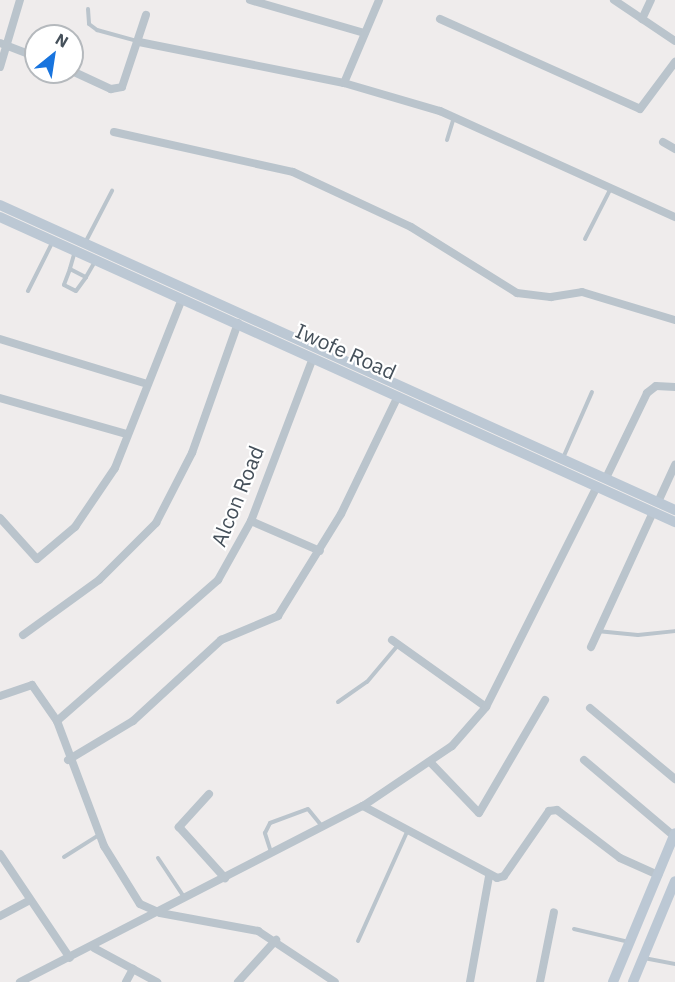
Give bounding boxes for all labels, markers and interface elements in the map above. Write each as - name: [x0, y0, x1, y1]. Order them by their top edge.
- north arrow: [24, 24, 84, 84]
- text: N: [52, 29, 72, 52]
- street label: Iwofe Road: [292, 318, 400, 384]
- street label: Alcon Road: [205, 442, 269, 550]

